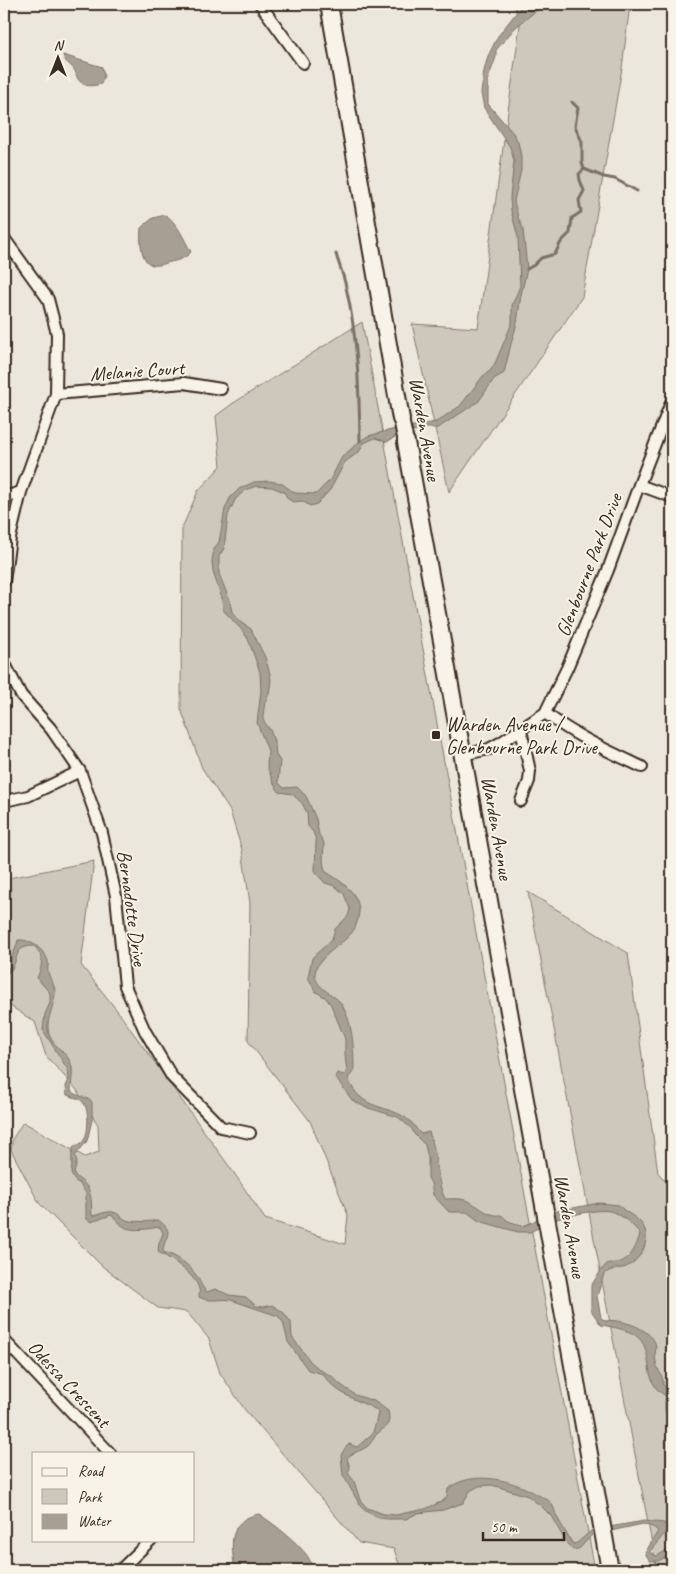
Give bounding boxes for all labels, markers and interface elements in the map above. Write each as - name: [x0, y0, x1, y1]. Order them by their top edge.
- north arrow: [32, 32, 82, 82]
- text: N: [54, 37, 65, 54]
- street label: Melanie Court: [89, 355, 187, 387]
- street label: Warden Avenue: [404, 375, 447, 484]
- street label: Glenbourne Park Drive: [550, 489, 628, 640]
- place label: Warden Avenue / Glenbourne Park Drive: [446, 712, 598, 760]
- marker: Warden Avenue / Glenbourne Park Drive: [430, 729, 442, 741]
- street label: Warden Avenue: [476, 774, 519, 883]
- street label: Bernadotte Drive: [112, 849, 153, 969]
- street label: Warden Avenue: [549, 1172, 592, 1281]
- street label: Odessa Crescent: [22, 1335, 117, 1435]
- legend: [32, 1452, 195, 1542]
- text: Road: [78, 1462, 105, 1481]
- text: Park: [78, 1488, 103, 1507]
- scale bar: [483, 1509, 565, 1541]
- text: Water: [78, 1512, 112, 1531]
- text: 50 m: [491, 1518, 518, 1537]

